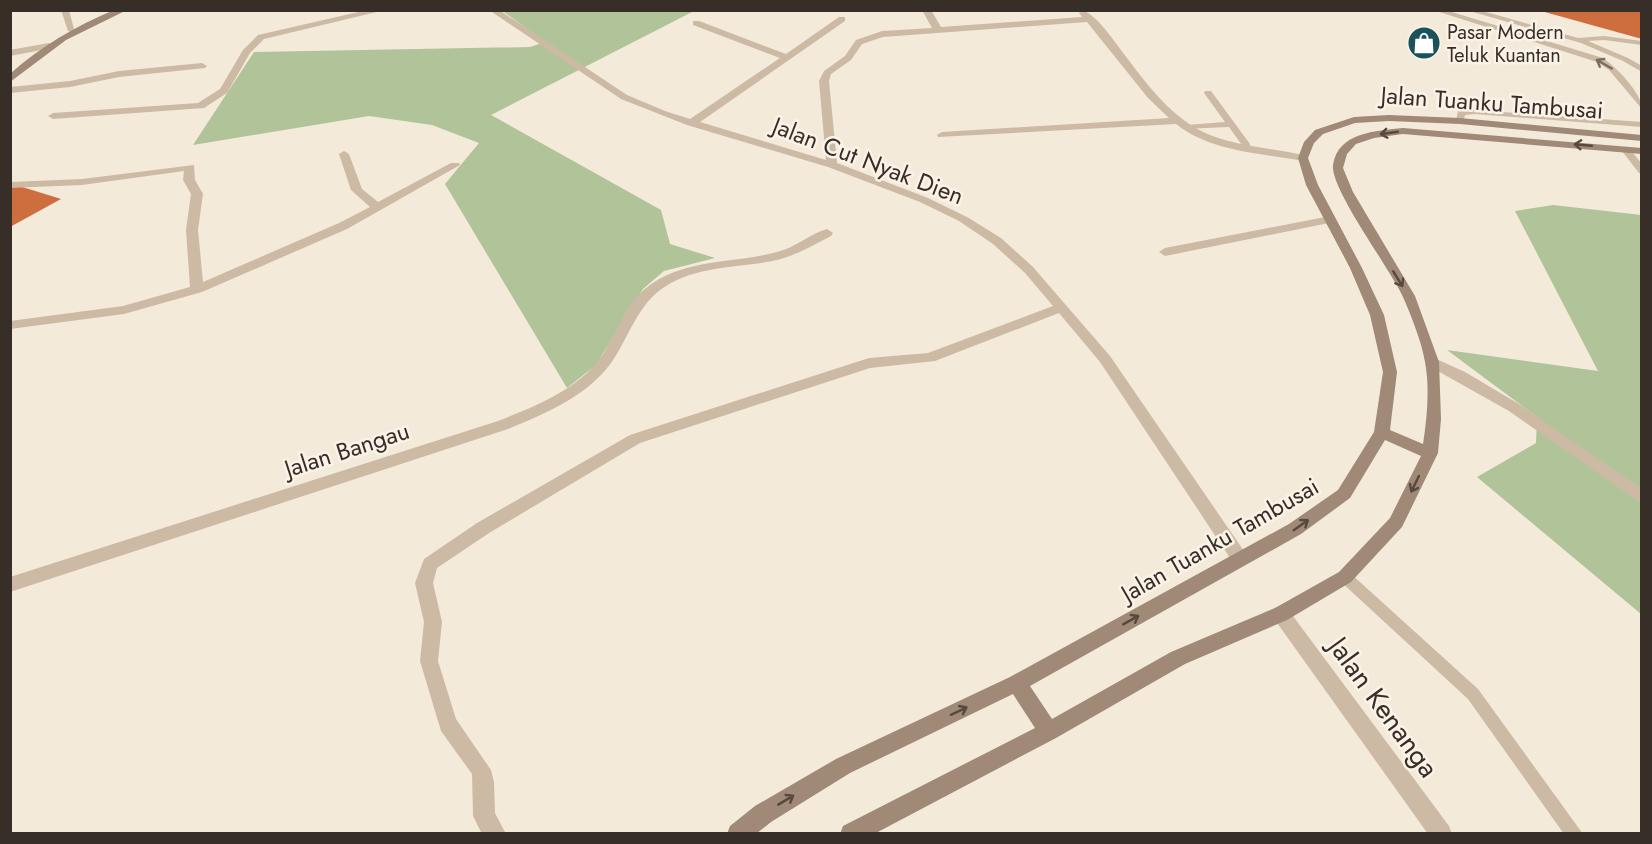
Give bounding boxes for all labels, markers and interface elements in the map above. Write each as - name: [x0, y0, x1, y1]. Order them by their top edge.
- place label: Pasar Modern Teluk Kuantan: [1447, 18, 1564, 70]
- shop icon: Pasar Modern Teluk Kuantan: [1406, 25, 1442, 61]
- one-way arrow: [1596, 58, 1613, 70]
- street label: Jalan Tuanku Tambusai: [1377, 77, 1605, 128]
- street label: Jalan Cut Nyak Dien: [765, 107, 969, 213]
- one-way arrow: [1380, 127, 1399, 138]
- one-way arrow: [1574, 140, 1594, 151]
- one-way arrow: [1393, 270, 1405, 287]
- street label: Jalan Bangau: [277, 413, 414, 487]
- street label: Jalan Tuanku Tambusai: [1112, 469, 1325, 612]
- one-way arrow: [1408, 475, 1420, 493]
- one-way arrow: [1293, 519, 1309, 531]
- one-way arrow: [1122, 614, 1139, 626]
- street label: Jalan Kenanga: [1316, 625, 1449, 786]
- one-way arrow: [949, 704, 967, 716]
- one-way arrow: [777, 794, 794, 806]

